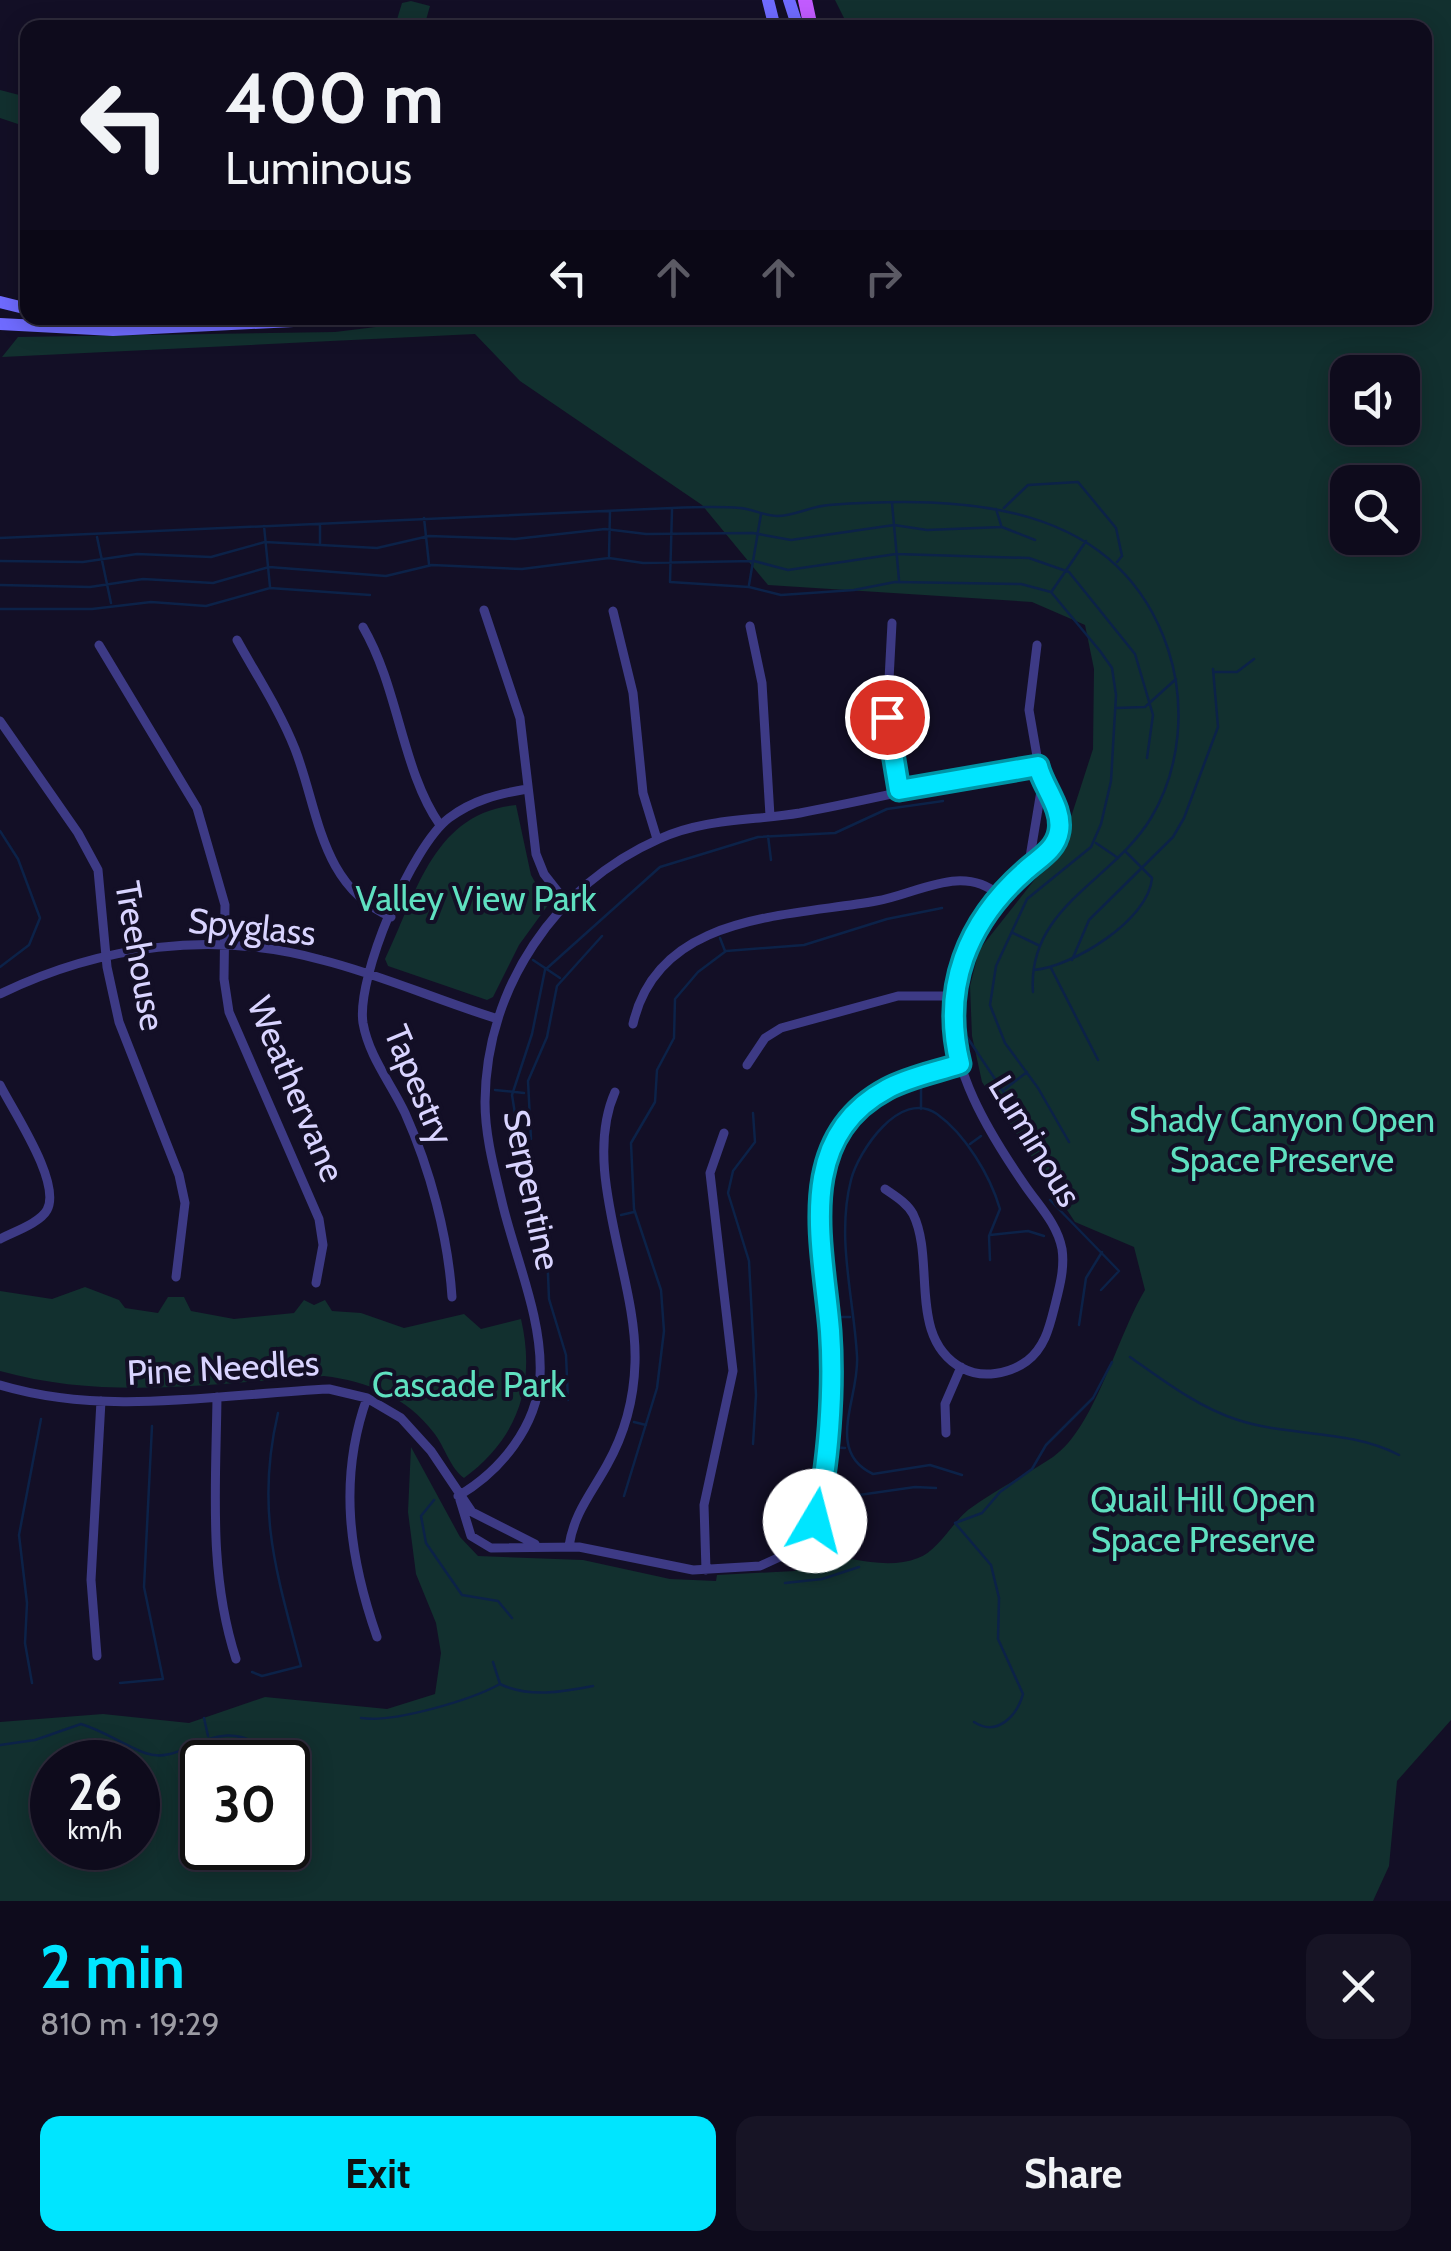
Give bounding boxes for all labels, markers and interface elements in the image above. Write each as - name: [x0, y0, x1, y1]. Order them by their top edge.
- text: 400 m: [225, 55, 444, 141]
- icon: left: [60, 60, 190, 190]
- text: Luminous: [225, 141, 412, 195]
- icon: left: [541, 250, 596, 305]
- icon: ahead: [646, 250, 701, 305]
- icon: ahead: [751, 250, 806, 305]
- icon: right: [856, 250, 911, 305]
- map controls: [1330, 355, 1420, 555]
- button: sound: [1330, 355, 1420, 445]
- button: search: [1330, 465, 1420, 555]
- pin: [845, 675, 930, 760]
- icon: arrive: [860, 690, 915, 745]
- park label: Valley View Park: [356, 877, 597, 920]
- street label: Treehouse: [106, 878, 175, 1034]
- street label: Spyglass: [186, 898, 318, 955]
- street label: Weathervane: [238, 990, 355, 1188]
- street label: Tapestry: [375, 1019, 464, 1151]
- street label: Luminous: [980, 1067, 1091, 1214]
- park label: Shady Canyon Open Space Preserve: [1129, 1098, 1435, 1181]
- street label: Serpentine: [495, 1106, 570, 1274]
- street label: Pine Needles: [126, 1341, 320, 1394]
- park label: Cascade Park: [372, 1363, 566, 1406]
- position arrow: [763, 1469, 867, 1573]
- park label: Quail Hill Open Space Preserve: [1090, 1478, 1316, 1561]
- speed limit sign: 30: [180, 1740, 310, 1870]
- text: 26: [68, 1762, 122, 1823]
- text: km/h: [68, 1815, 122, 1845]
- text: 2 min: [40, 1930, 185, 2003]
- button: close: [1306, 1934, 1411, 2039]
- text: 810 m · 19:29: [40, 2004, 220, 2043]
- button: Exit: [40, 2116, 716, 2231]
- button: Share: [736, 2116, 1411, 2231]

